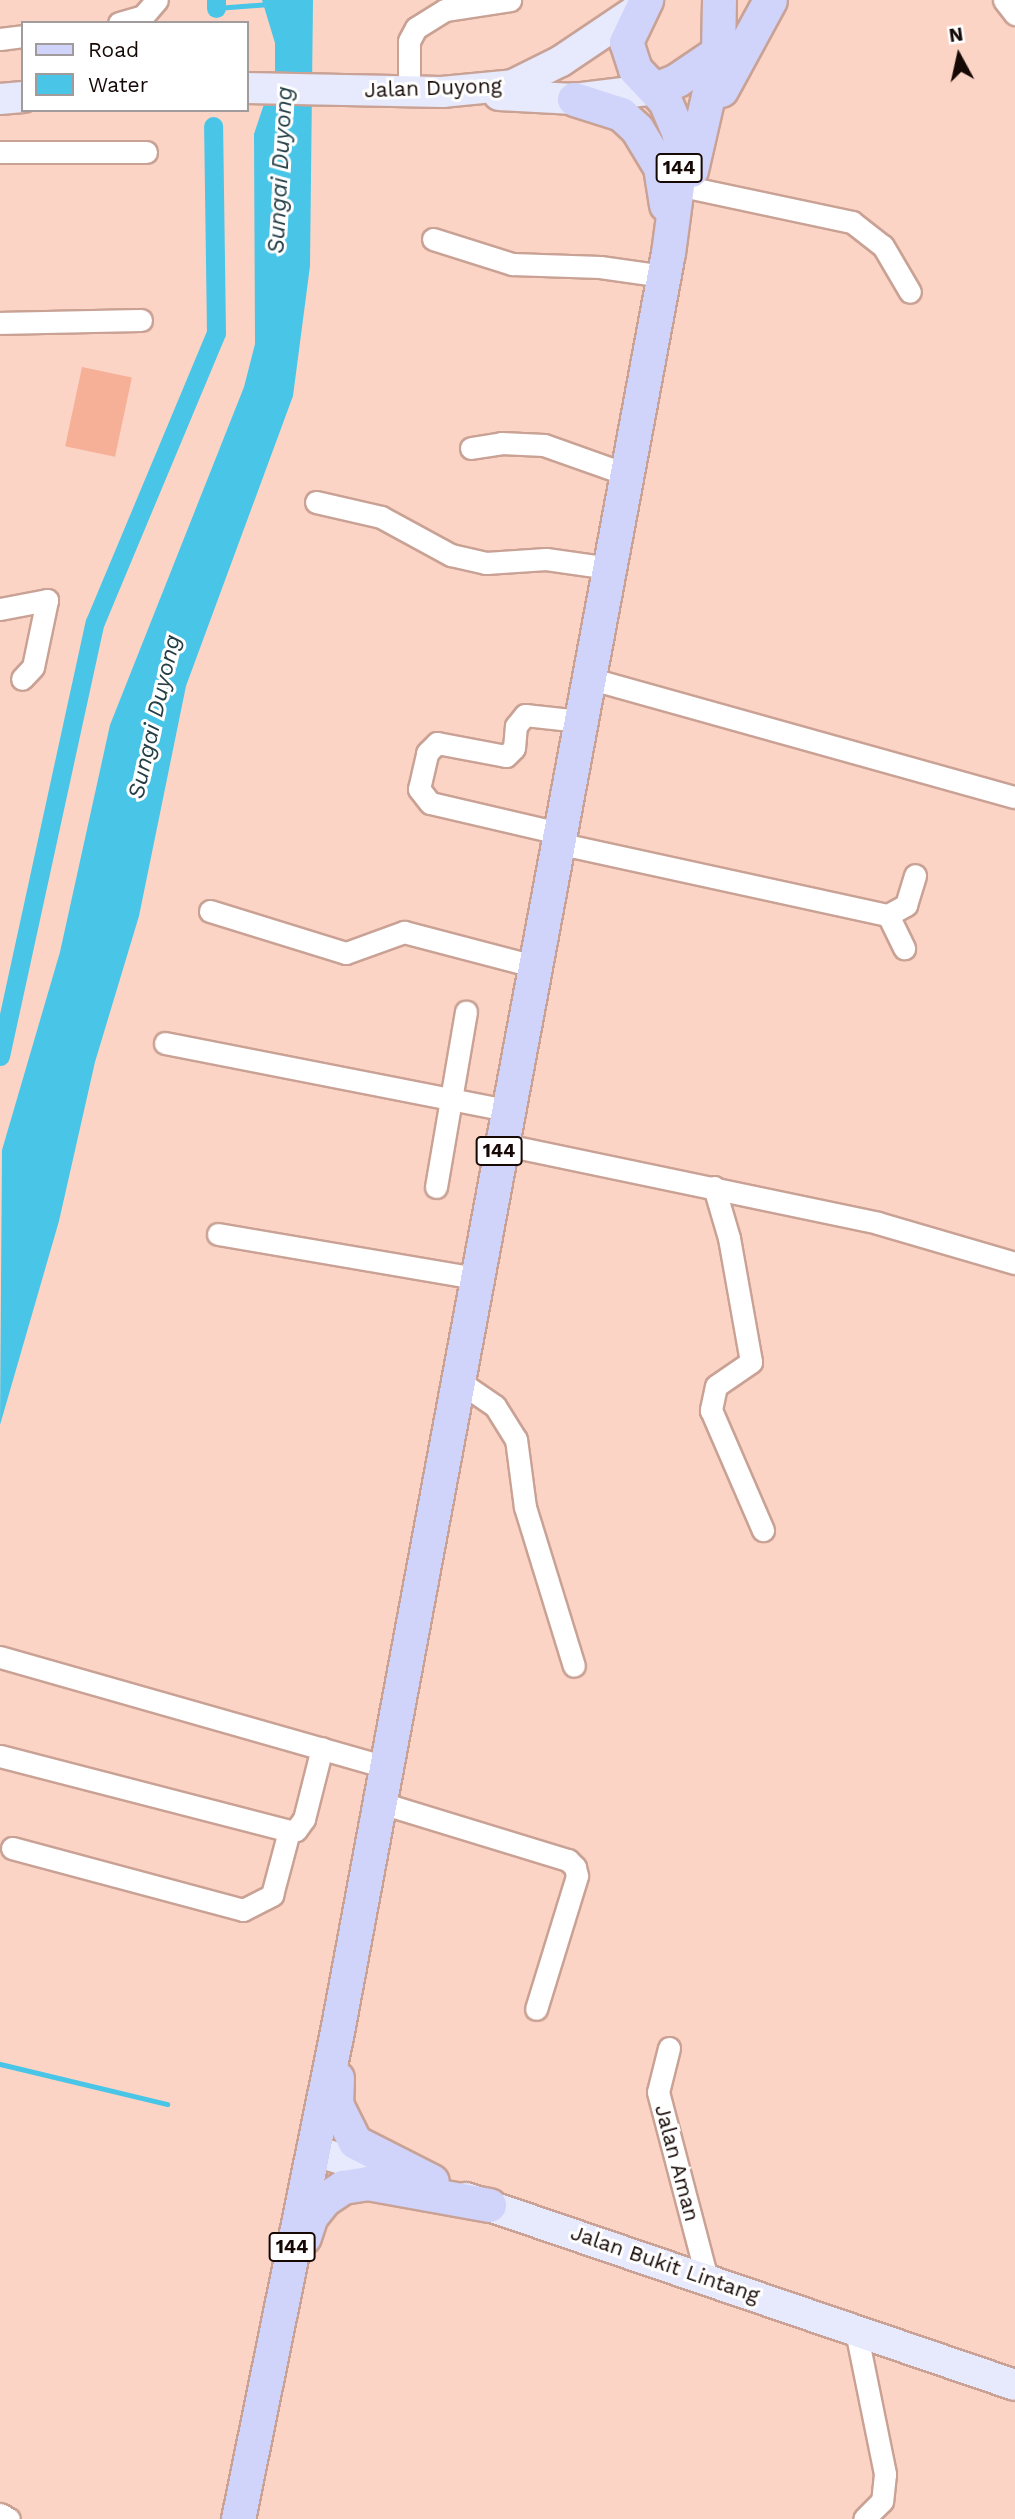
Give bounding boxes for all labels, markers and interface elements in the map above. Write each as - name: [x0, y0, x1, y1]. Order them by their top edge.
- legend: [21, 21, 248, 112]
- north arrow: [924, 21, 994, 91]
- text: N: [947, 22, 965, 47]
- text: Road: [88, 37, 139, 62]
- text: Water: [88, 72, 148, 97]
- street label: Jalan Duyong: [364, 73, 502, 103]
- water label: Sungai Duyong: [263, 86, 299, 254]
- road number: 144: [654, 152, 704, 184]
- water label: Sungai Duyong: [123, 632, 187, 802]
- road number: 144: [475, 1135, 524, 1166]
- street label: Jalan Aman: [649, 2101, 705, 2225]
- street label: Jalan Bukit Lintang: [567, 2220, 763, 2308]
- road number: 144: [268, 2232, 316, 2262]

